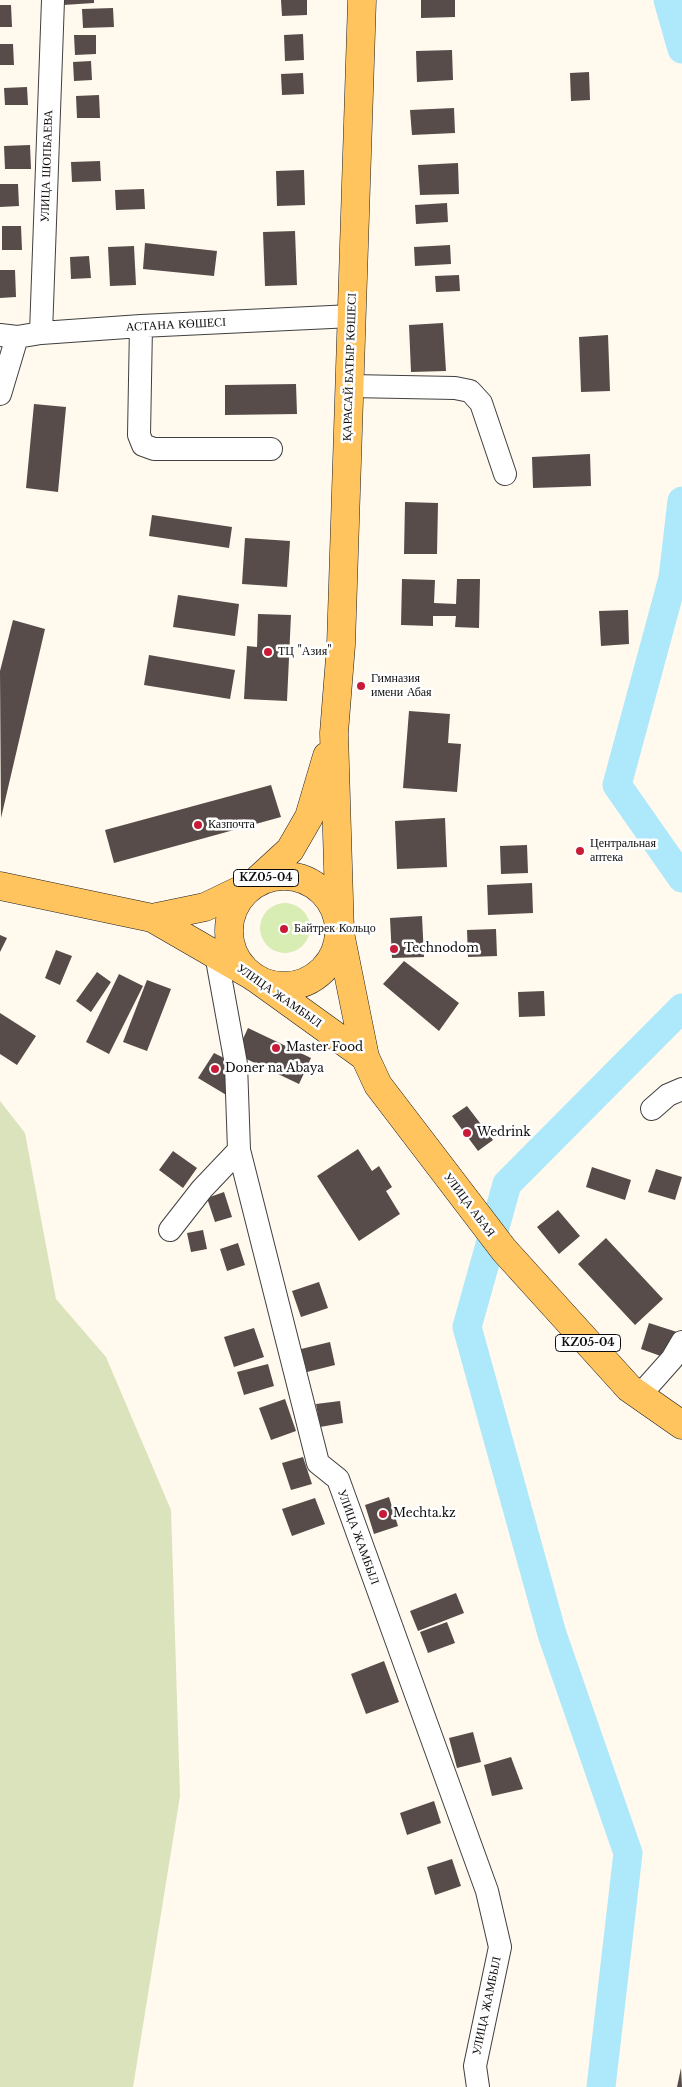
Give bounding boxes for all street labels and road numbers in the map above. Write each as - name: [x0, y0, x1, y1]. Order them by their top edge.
- street label: УЛИЦА ШОПБАЕВА: [38, 109, 56, 223]
- street label: ҚАРАСАЙ БАТЫР КӨШЕСІ: [340, 293, 360, 441]
- street label: АСТАНА КӨШЕСІ: [126, 315, 226, 335]
- road number: KZ05-04: [234, 870, 298, 886]
- street label: УЛИЦА ЖАМБЫЛ: [234, 961, 324, 1031]
- street label: УЛИЦА АБАЯ: [440, 1170, 498, 1240]
- road number: KZ05-04: [556, 1335, 620, 1352]
- street label: УЛИЦА ЖАМБЫЛ: [334, 1487, 382, 1587]
- street label: УЛИЦА ЖАМБЫЛ: [470, 1955, 504, 2057]

